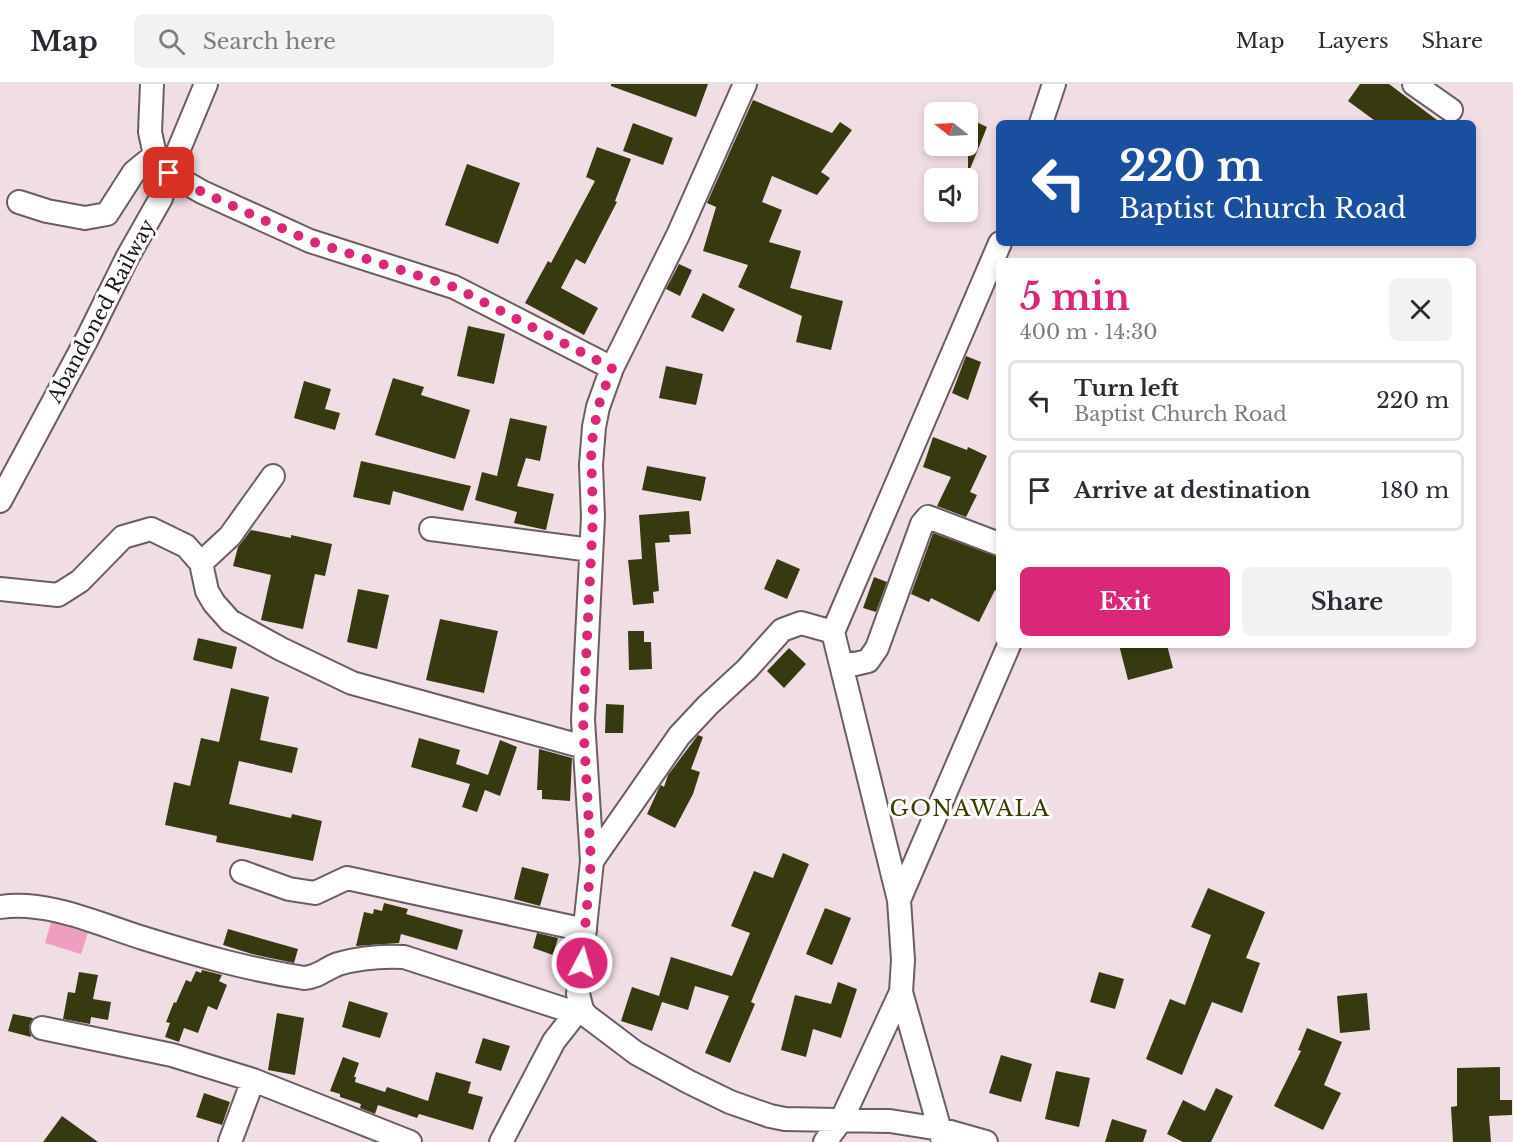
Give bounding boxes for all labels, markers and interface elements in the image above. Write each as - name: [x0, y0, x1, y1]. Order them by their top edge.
- search box: [134, 14, 554, 68]
- text: Map: [30, 24, 98, 59]
- icon: search: [155, 25, 188, 58]
- text: Search here: [203, 28, 336, 55]
- text: Map: [1236, 28, 1285, 54]
- text: Layers: [1318, 28, 1389, 54]
- text: Share: [1422, 28, 1483, 54]
- north arrow: [924, 102, 978, 156]
- map controls: [924, 102, 978, 222]
- text: 220 m: [1119, 140, 1263, 192]
- icon: left: [1020, 144, 1098, 222]
- pin: [143, 147, 194, 198]
- icon: arrive: [152, 156, 185, 189]
- button: sound: [924, 168, 978, 222]
- text: Baptist Church Road: [1119, 192, 1406, 225]
- street label: Abandoned Railway: [42, 215, 160, 408]
- text: 5 min: [1020, 275, 1130, 320]
- button: close: [1389, 278, 1452, 341]
- text: 400 m · 14:30: [1020, 320, 1158, 344]
- text: Turn left: [1074, 375, 1179, 402]
- icon: left: [1023, 384, 1056, 417]
- text: 220 m: [1376, 387, 1449, 414]
- text: Baptist Church Road: [1074, 402, 1287, 426]
- icon: arrive: [1023, 474, 1056, 507]
- text: Arrive at destination: [1074, 477, 1311, 504]
- text: 180 m: [1380, 477, 1449, 504]
- button: Exit: [1020, 567, 1230, 636]
- button: Share: [1242, 567, 1452, 636]
- district label: GONAWALA: [890, 795, 1050, 822]
- position arrow: [550, 931, 614, 995]

